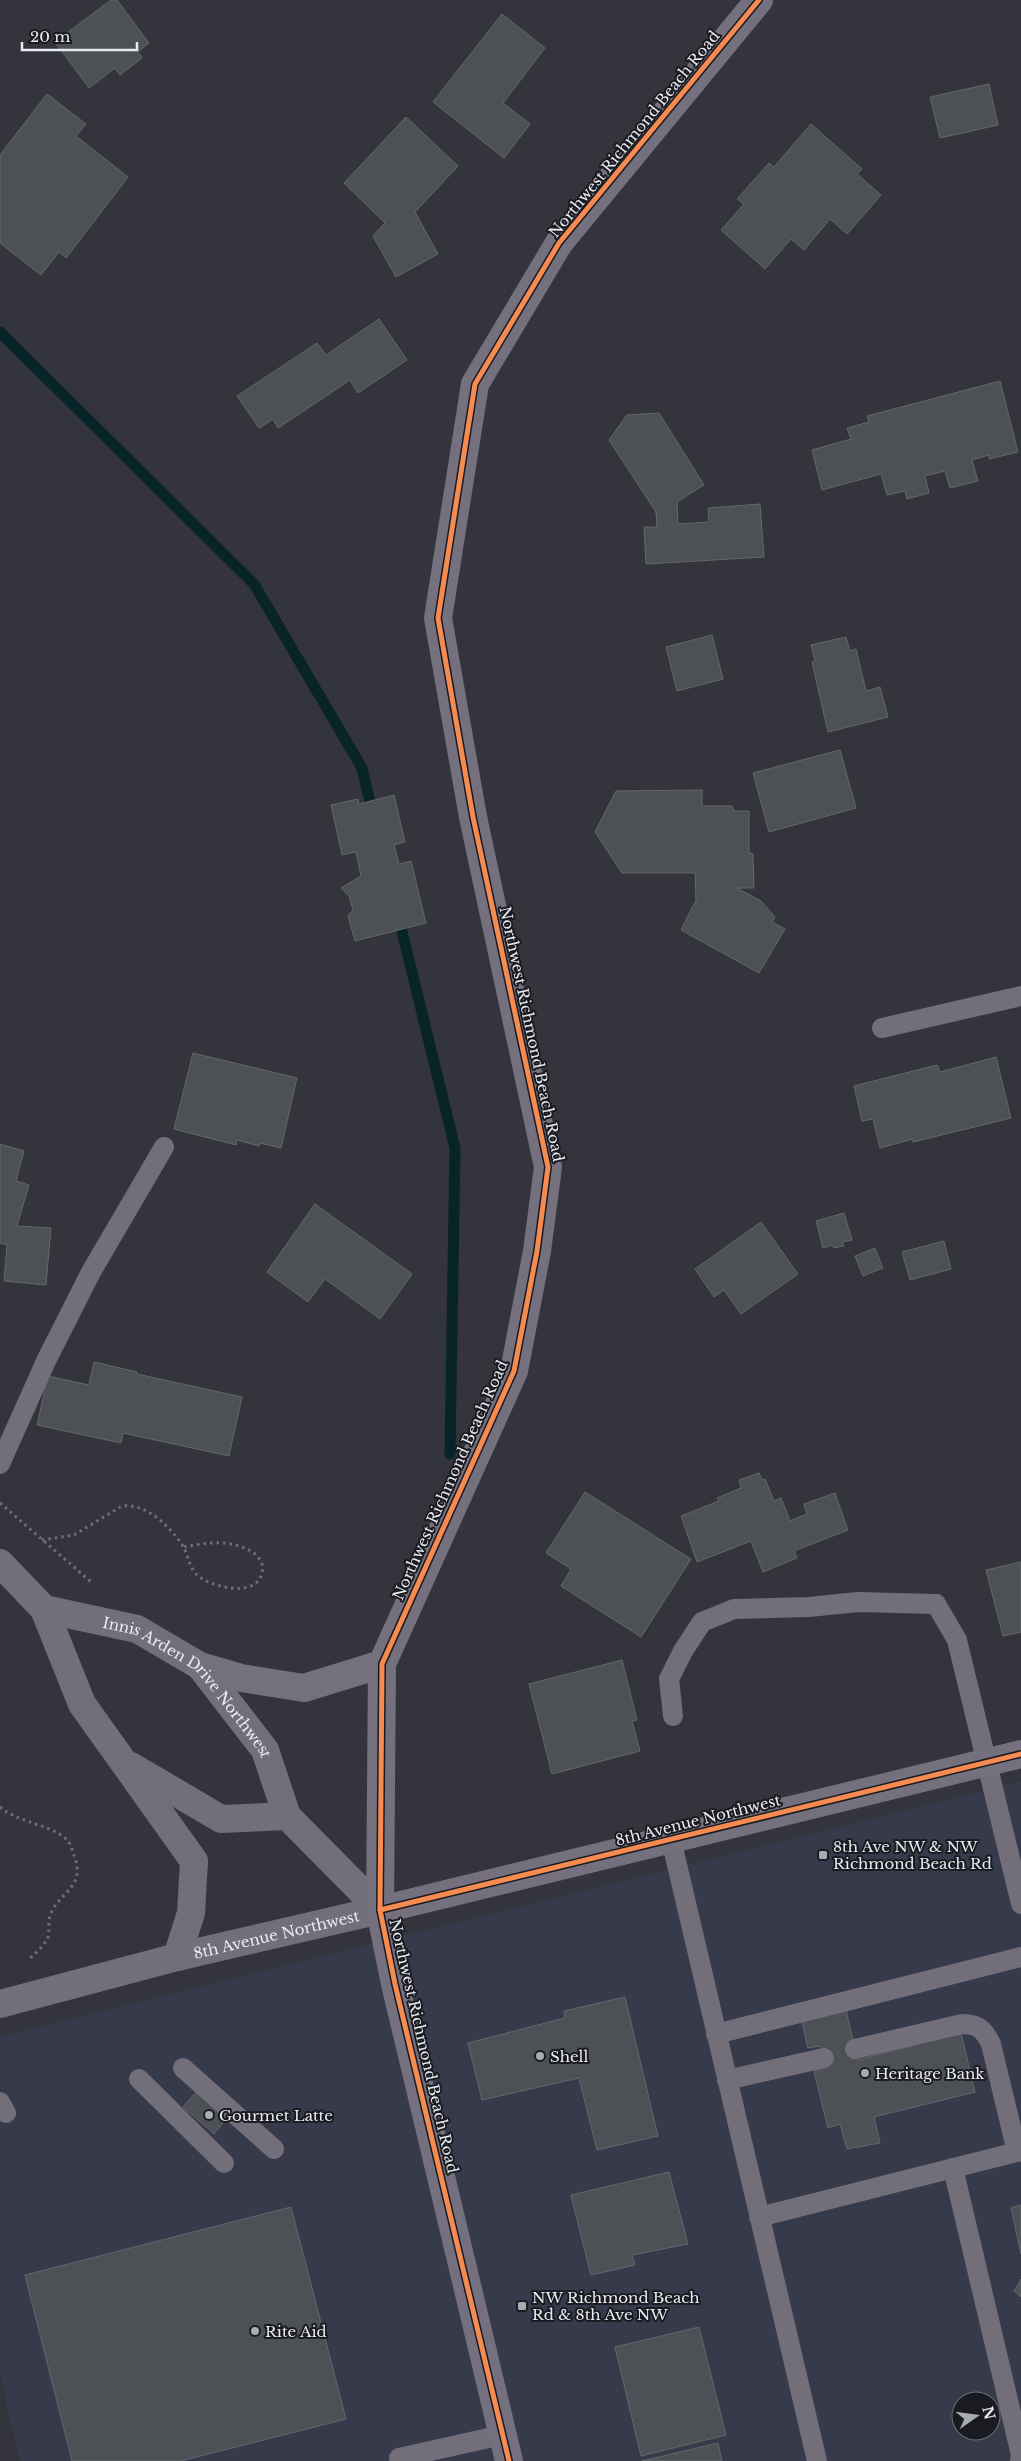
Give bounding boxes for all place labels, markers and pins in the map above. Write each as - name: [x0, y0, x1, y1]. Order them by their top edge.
- place label: 8th Ave NW & NW Richmond Beach Rd: [833, 1837, 992, 1873]
- marker: 8th Ave NW & NW Richmond Beach Rd: [817, 1849, 829, 1861]
- place label: Shell: [550, 2047, 588, 2066]
- marker: Shell: [534, 2050, 546, 2062]
- place label: Heritage Bank: [875, 2064, 985, 2083]
- marker: Heritage Bank: [859, 2067, 871, 2079]
- place label: Gourmet Latte: [219, 2106, 333, 2125]
- marker: Gourmet Latte: [203, 2109, 215, 2121]
- place label: NW Richmond Beach Rd & 8th Ave NW: [532, 2288, 700, 2324]
- marker: NW Richmond Beach Rd & 8th Ave NW: [516, 2300, 528, 2312]
- place label: Rite Aid: [265, 2322, 327, 2341]
- marker: Rite Aid: [249, 2325, 261, 2337]

